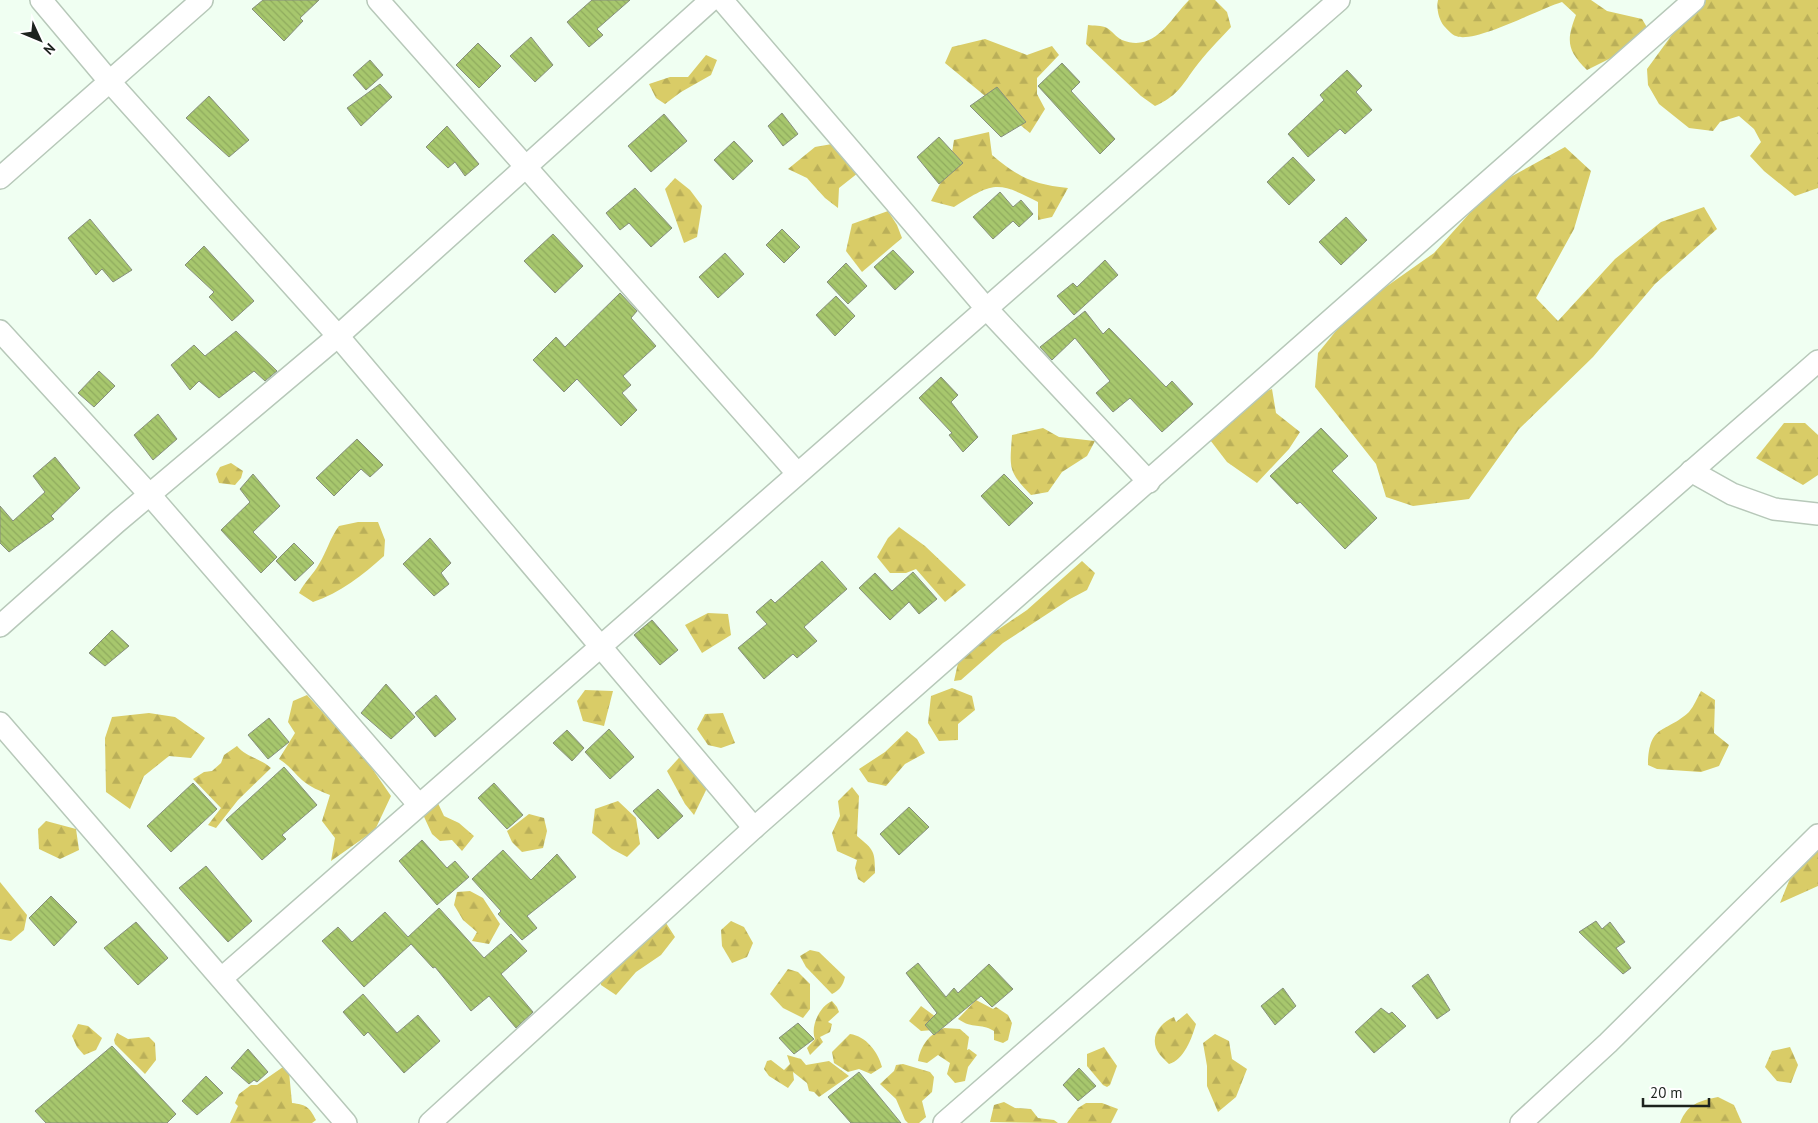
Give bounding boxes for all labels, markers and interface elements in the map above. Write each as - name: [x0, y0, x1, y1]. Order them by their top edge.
- north arrow: [15, 15, 65, 65]
- text: N: [40, 39, 59, 59]
- scale bar: [1643, 1076, 1709, 1108]
- text: 20 m: [1650, 1083, 1683, 1102]

